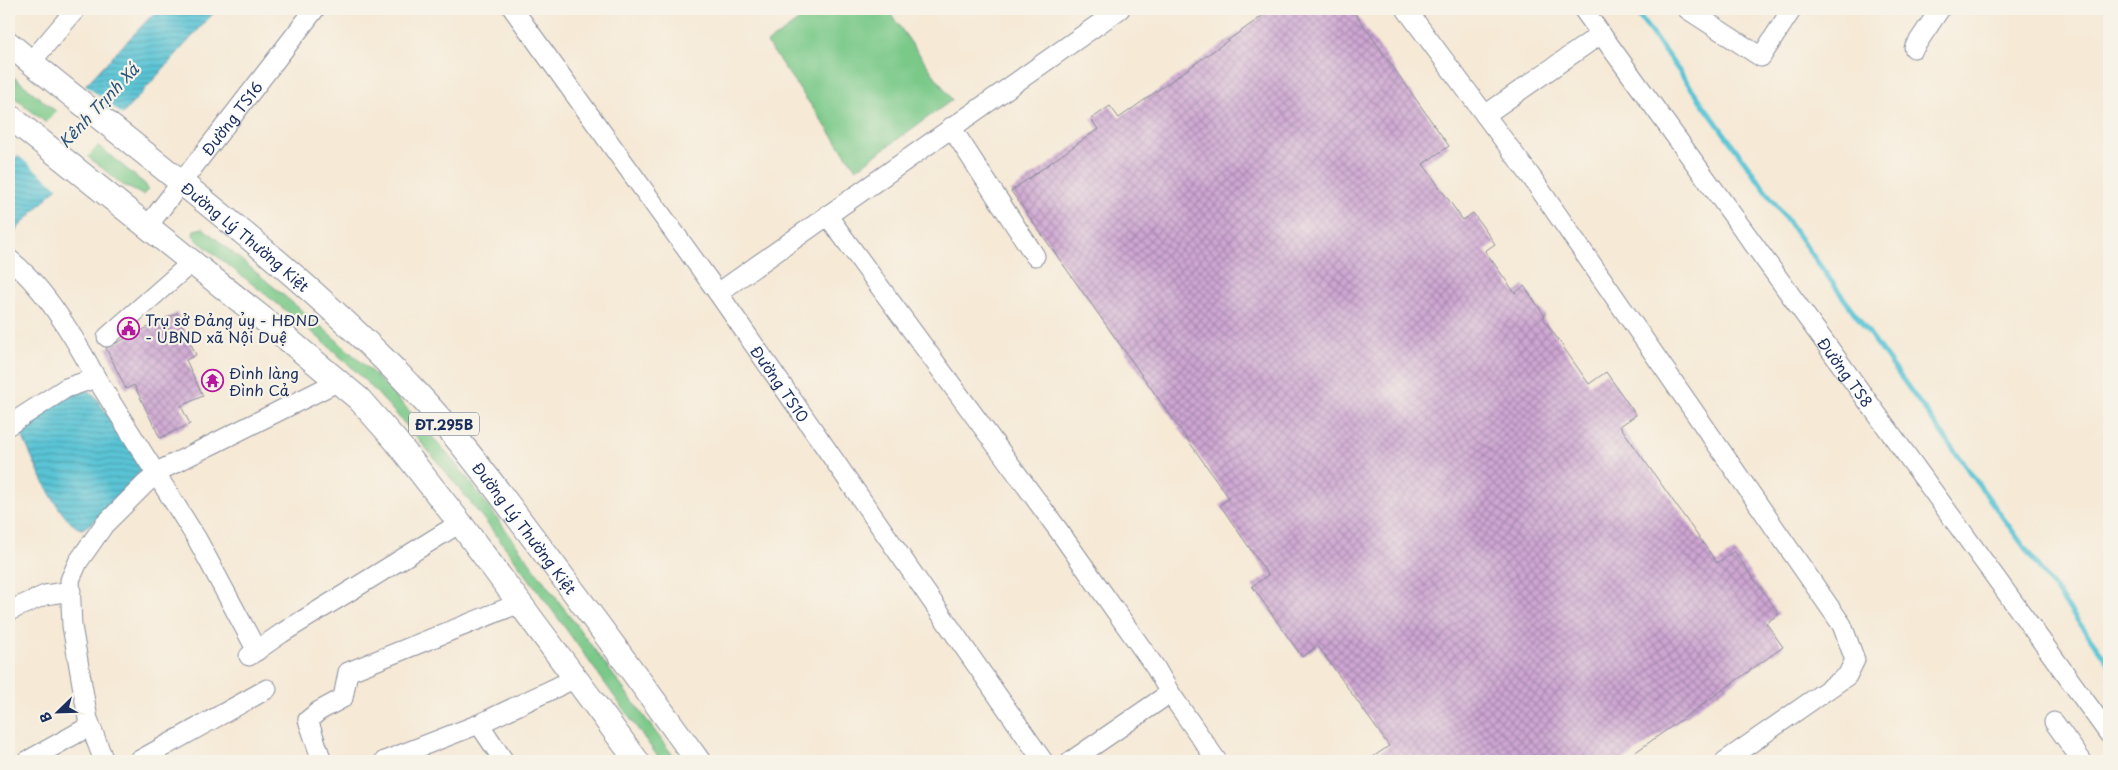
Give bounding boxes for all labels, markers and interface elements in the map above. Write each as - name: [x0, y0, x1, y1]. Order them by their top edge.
- water label: Kênh Trịnh Xá: [52, 57, 144, 153]
- street label: Đường TS16: [195, 76, 267, 160]
- street label: Đường Lý Thường Kiệt: [177, 176, 315, 296]
- place label: Trụ sở Đảng ủy - HĐND - UBND xã Nội Duệ: [145, 308, 319, 348]
- public building icon: Trụ sở Đảng ủy - HĐND - UBND xã Nội Duệ: [117, 316, 141, 340]
- street label: Đường TS8: [1813, 332, 1879, 411]
- street label: Đường TS10: [746, 340, 815, 426]
- place label: Đình làng Đình Cả: [229, 361, 299, 401]
- temple icon: Đình làng Đình Cả: [201, 369, 225, 393]
- road number: ĐT.295B: [409, 412, 479, 436]
- street label: Đường Lý Thường Kiệt: [468, 456, 583, 599]
- north arrow: [32, 688, 82, 738]
- text: B: [34, 709, 57, 726]

